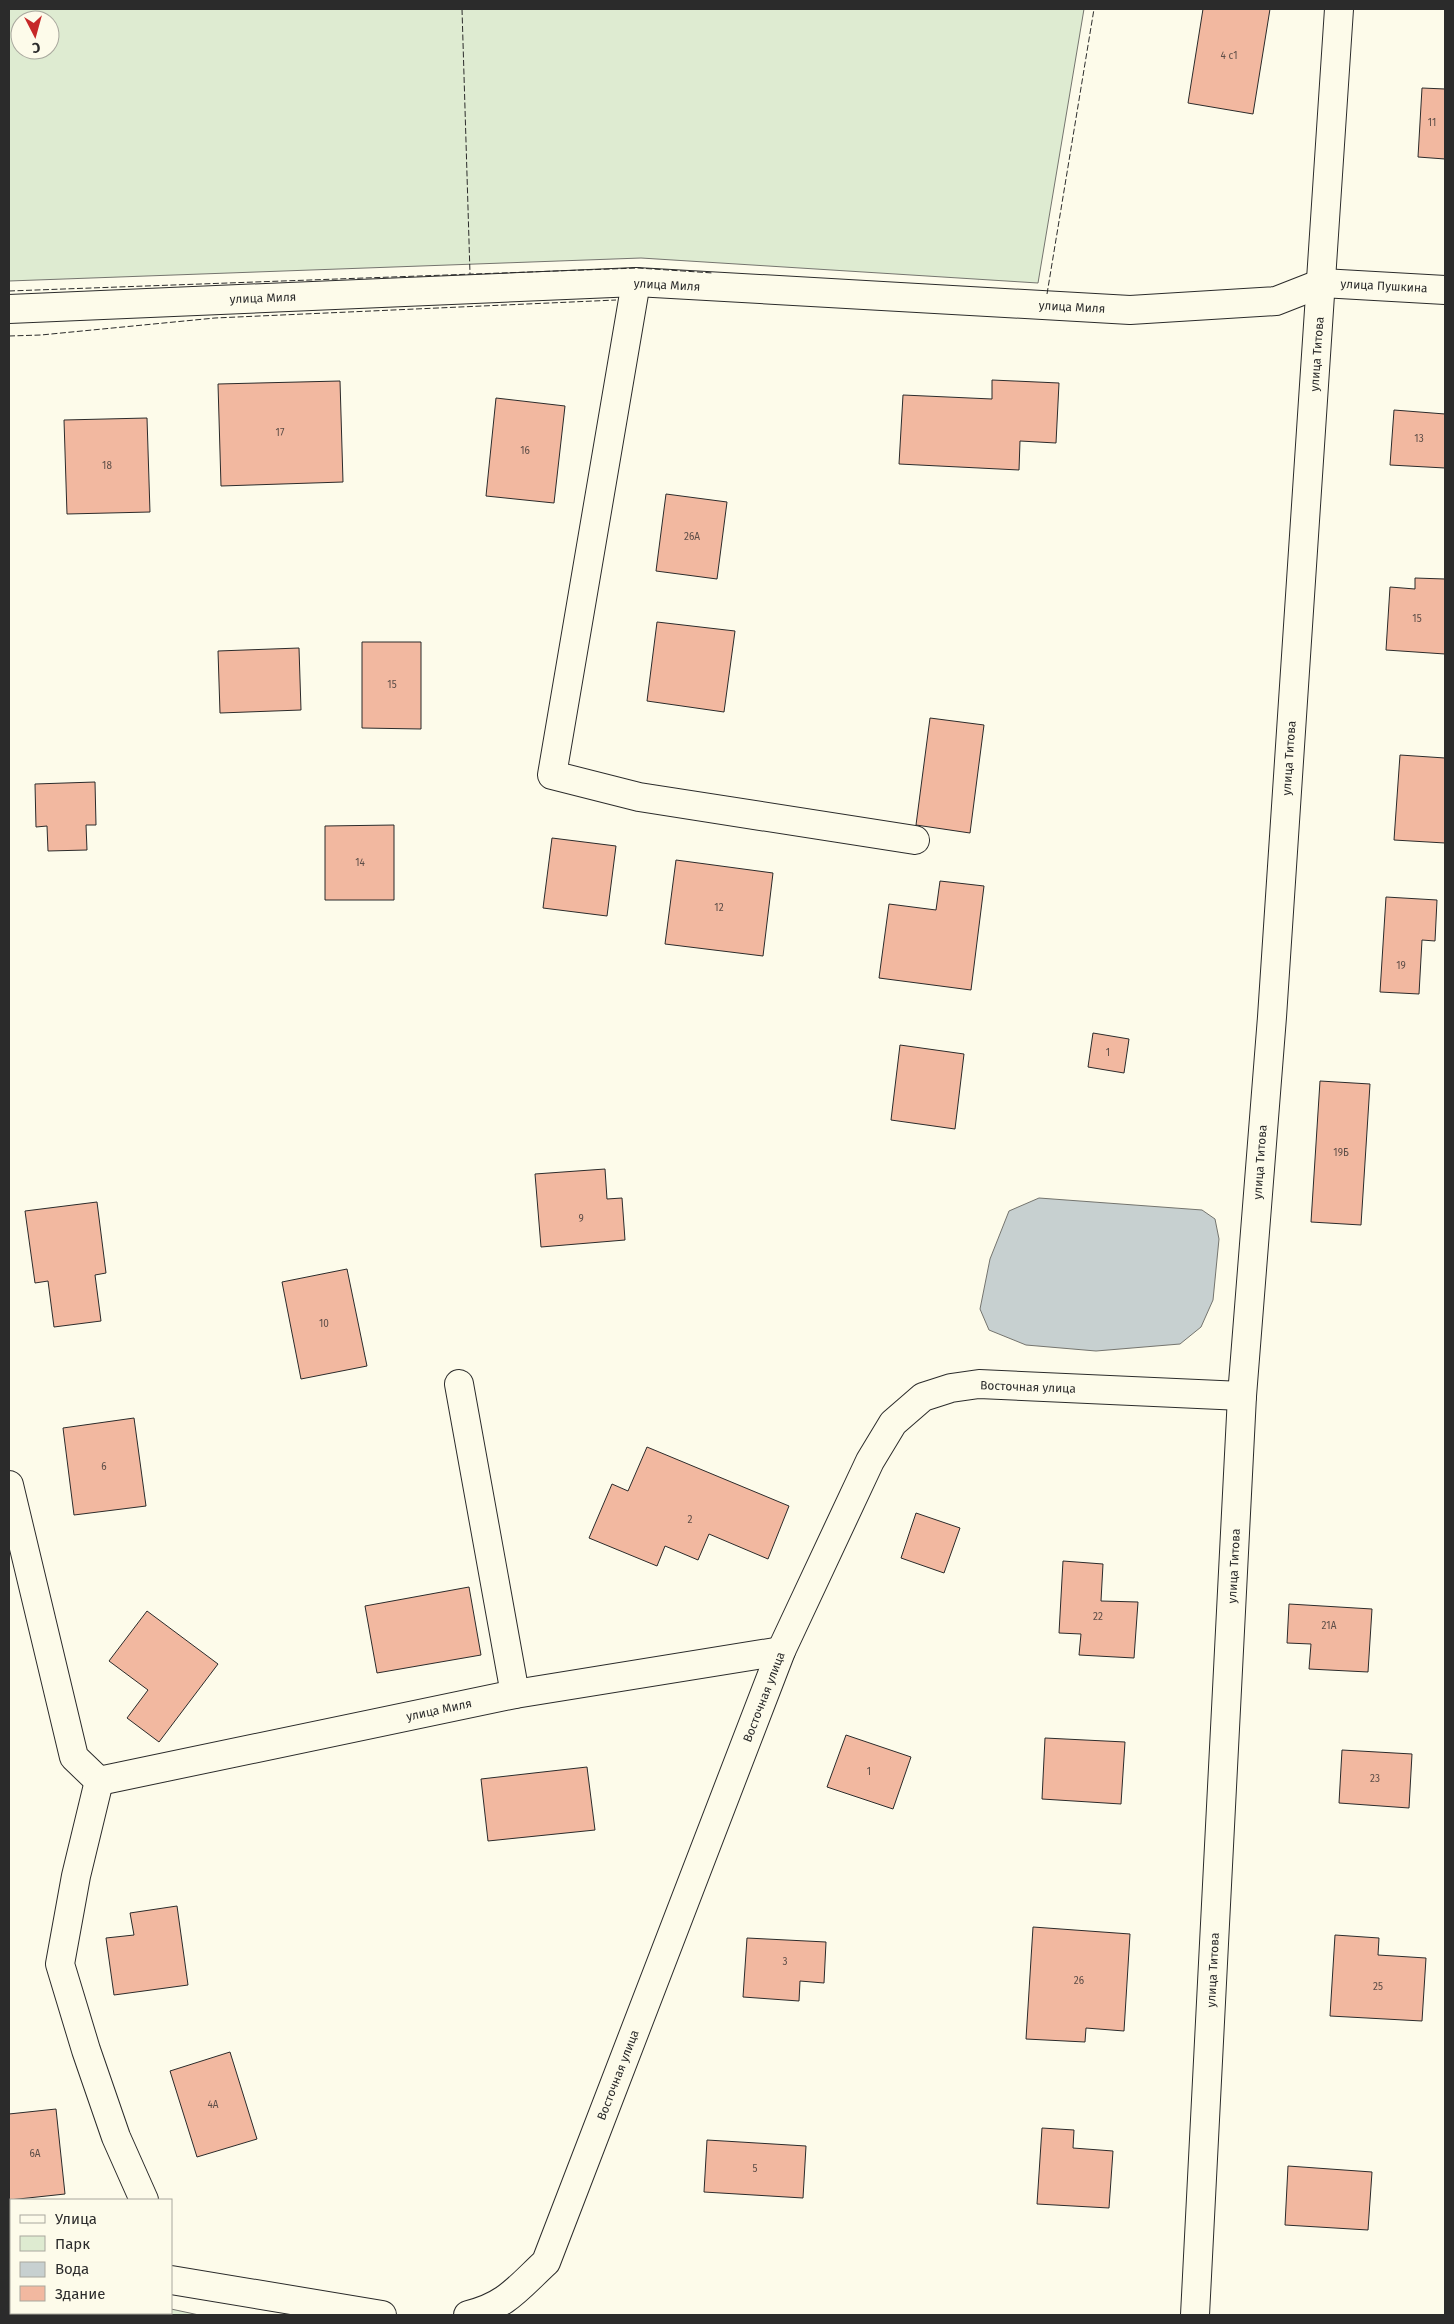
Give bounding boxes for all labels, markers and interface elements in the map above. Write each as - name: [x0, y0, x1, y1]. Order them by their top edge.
- north arrow: [10, 10, 60, 60]
- text: С: [31, 39, 41, 56]
- house number: 4 с1: [1221, 50, 1237, 62]
- house number: 11: [1428, 117, 1436, 129]
- street label: улица Миля: [633, 276, 701, 294]
- street label: улица Пушкина: [1340, 277, 1428, 295]
- street label: улица Миля: [229, 290, 297, 306]
- street label: улица Миля: [1038, 298, 1106, 316]
- street label: улица Титова: [1307, 316, 1327, 392]
- house number: 17: [276, 427, 285, 439]
- house number: 13: [1414, 433, 1424, 445]
- house number: 16: [520, 445, 530, 457]
- house number: 18: [102, 460, 112, 472]
- house number: 26А: [684, 531, 700, 543]
- house number: 15: [1412, 613, 1422, 625]
- house number: 15: [387, 679, 397, 691]
- street label: улица Титова: [1279, 720, 1299, 796]
- house number: 14: [355, 857, 366, 869]
- house number: 12: [714, 902, 724, 914]
- house number: 19: [1396, 960, 1406, 972]
- house number: 1: [1106, 1047, 1110, 1059]
- street label: улица Титова: [1250, 1124, 1270, 1200]
- house number: 19Б: [1333, 1147, 1349, 1159]
- house number: 9: [578, 1213, 584, 1225]
- house number: 10: [319, 1318, 329, 1330]
- street label: Восточная улица: [980, 1378, 1076, 1396]
- house number: 6: [101, 1461, 107, 1473]
- house number: 2: [688, 1514, 693, 1526]
- street label: улица Титова: [1225, 1528, 1243, 1604]
- house number: 22: [1093, 1611, 1103, 1623]
- house number: 21А: [1322, 1620, 1337, 1632]
- street label: Восточная улица: [740, 1650, 788, 1744]
- street label: улица Миля: [405, 1696, 473, 1724]
- house number: 1: [867, 1766, 871, 1778]
- house number: 23: [1370, 1773, 1380, 1785]
- street label: улица Титова: [1204, 1932, 1222, 2008]
- house number: 3: [783, 1956, 788, 1968]
- house number: 26: [1074, 1975, 1084, 1987]
- house number: 25: [1373, 1981, 1383, 1993]
- street label: Восточная улица: [594, 2028, 642, 2122]
- house number: 4А: [207, 2099, 219, 2111]
- house number: 6А: [29, 2148, 41, 2160]
- house number: 5: [752, 2163, 758, 2175]
- legend: [10, 2199, 172, 2314]
- text: Улица: [55, 2210, 97, 2228]
- text: Парк: [55, 2235, 90, 2253]
- text: Вода: [55, 2260, 89, 2278]
- text: Здание: [55, 2285, 105, 2303]

